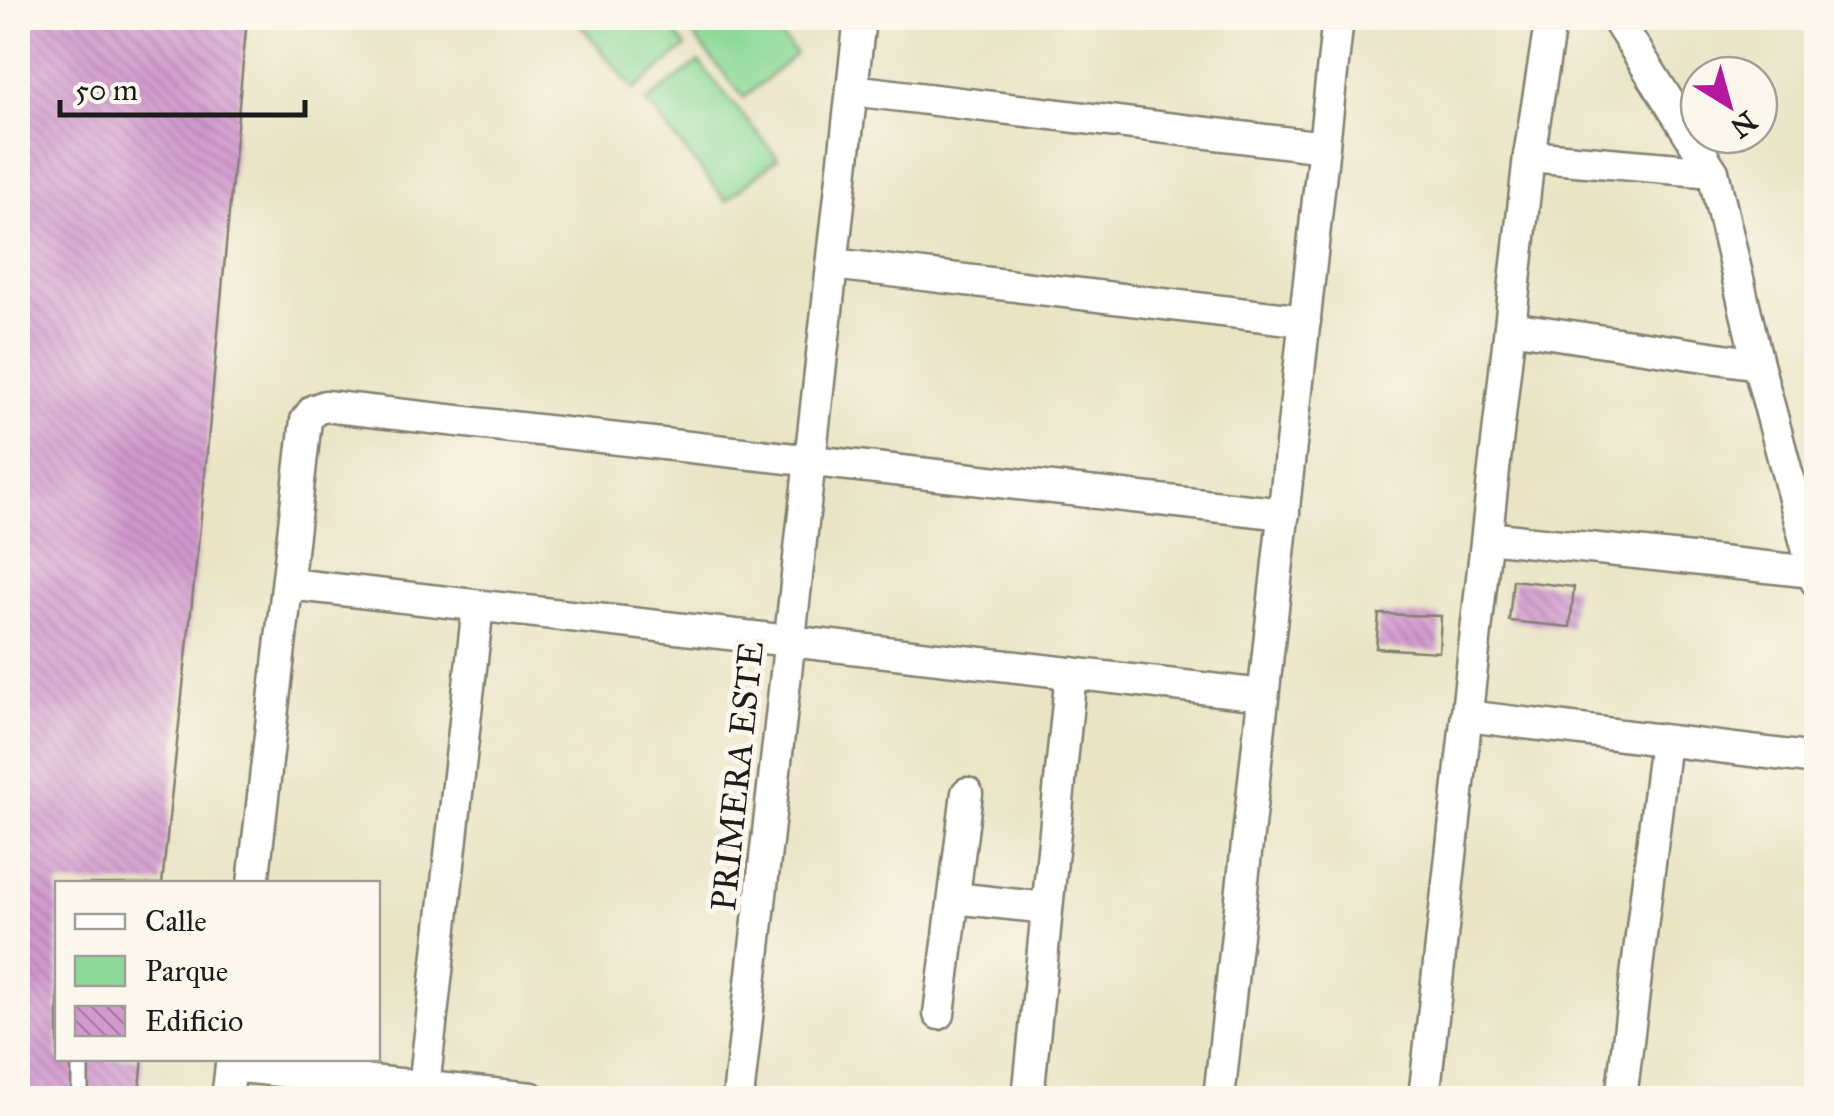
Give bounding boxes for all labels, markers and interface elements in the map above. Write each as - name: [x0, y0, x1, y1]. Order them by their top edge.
- scale bar: [60, 55, 305, 117]
- north arrow: [1679, 55, 1779, 155]
- text: 50 m: [75, 72, 138, 108]
- text: N: [1724, 103, 1764, 146]
- street label: PRIMERA ESTE: [702, 639, 773, 913]
- legend: [55, 881, 380, 1061]
- text: Calle: [145, 903, 207, 939]
- text: Parque: [145, 953, 228, 989]
- text: Edificio: [145, 1003, 243, 1039]

